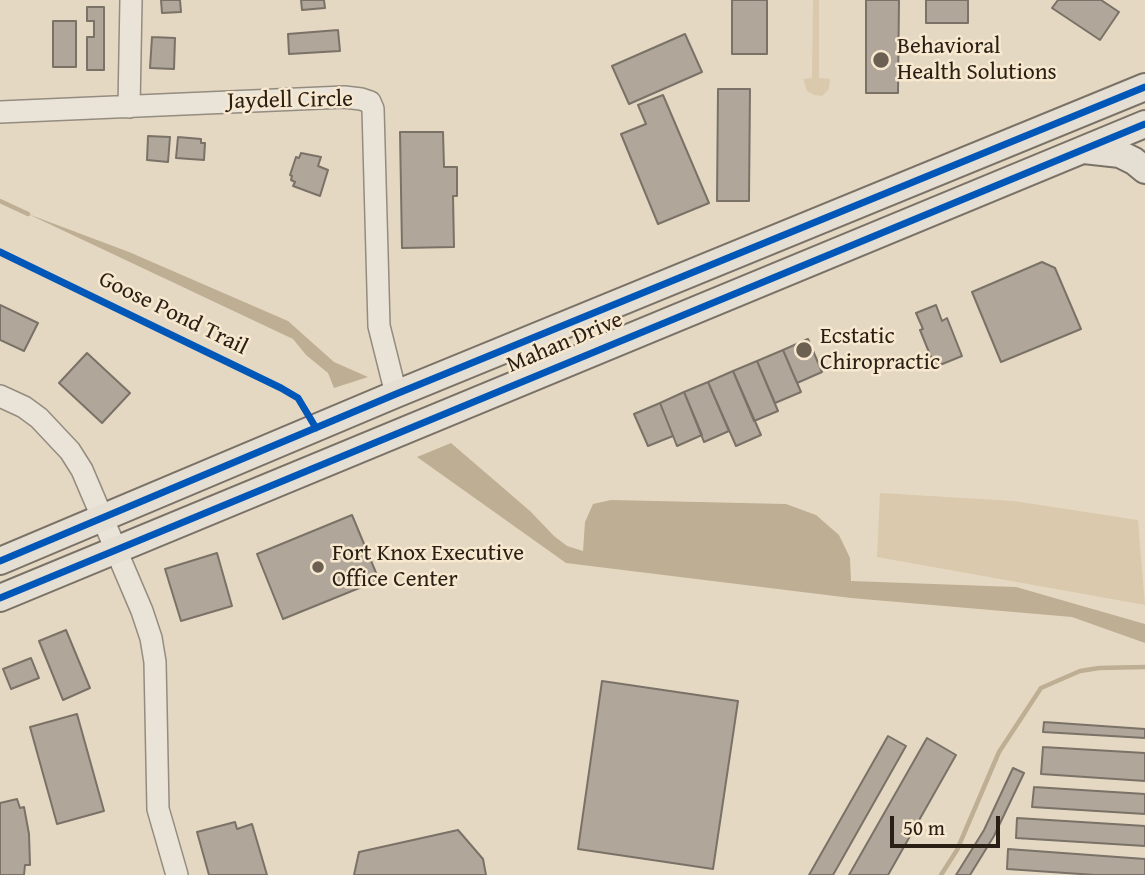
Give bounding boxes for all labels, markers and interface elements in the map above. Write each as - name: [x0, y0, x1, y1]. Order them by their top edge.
- place label: Behavioral Health Solutions: [897, 33, 1057, 87]
- marker: Behavioral Health Solutions: [871, 50, 891, 70]
- street label: Jaydell Circle: [227, 86, 353, 116]
- street label: Goose Pond Trail: [94, 266, 252, 362]
- street label: Mahan Drive: [503, 306, 627, 380]
- place label: Ecstatic Chiropractic: [820, 323, 940, 377]
- marker: Ecstatic Chiropractic: [794, 340, 814, 360]
- place label: Fort Knox Executive Office Center: [332, 540, 524, 594]
- marker: Fort Knox Executive Office Center: [310, 559, 326, 575]
- scale bar: [893, 802, 1003, 846]
- text: 50 m: [903, 812, 945, 843]

